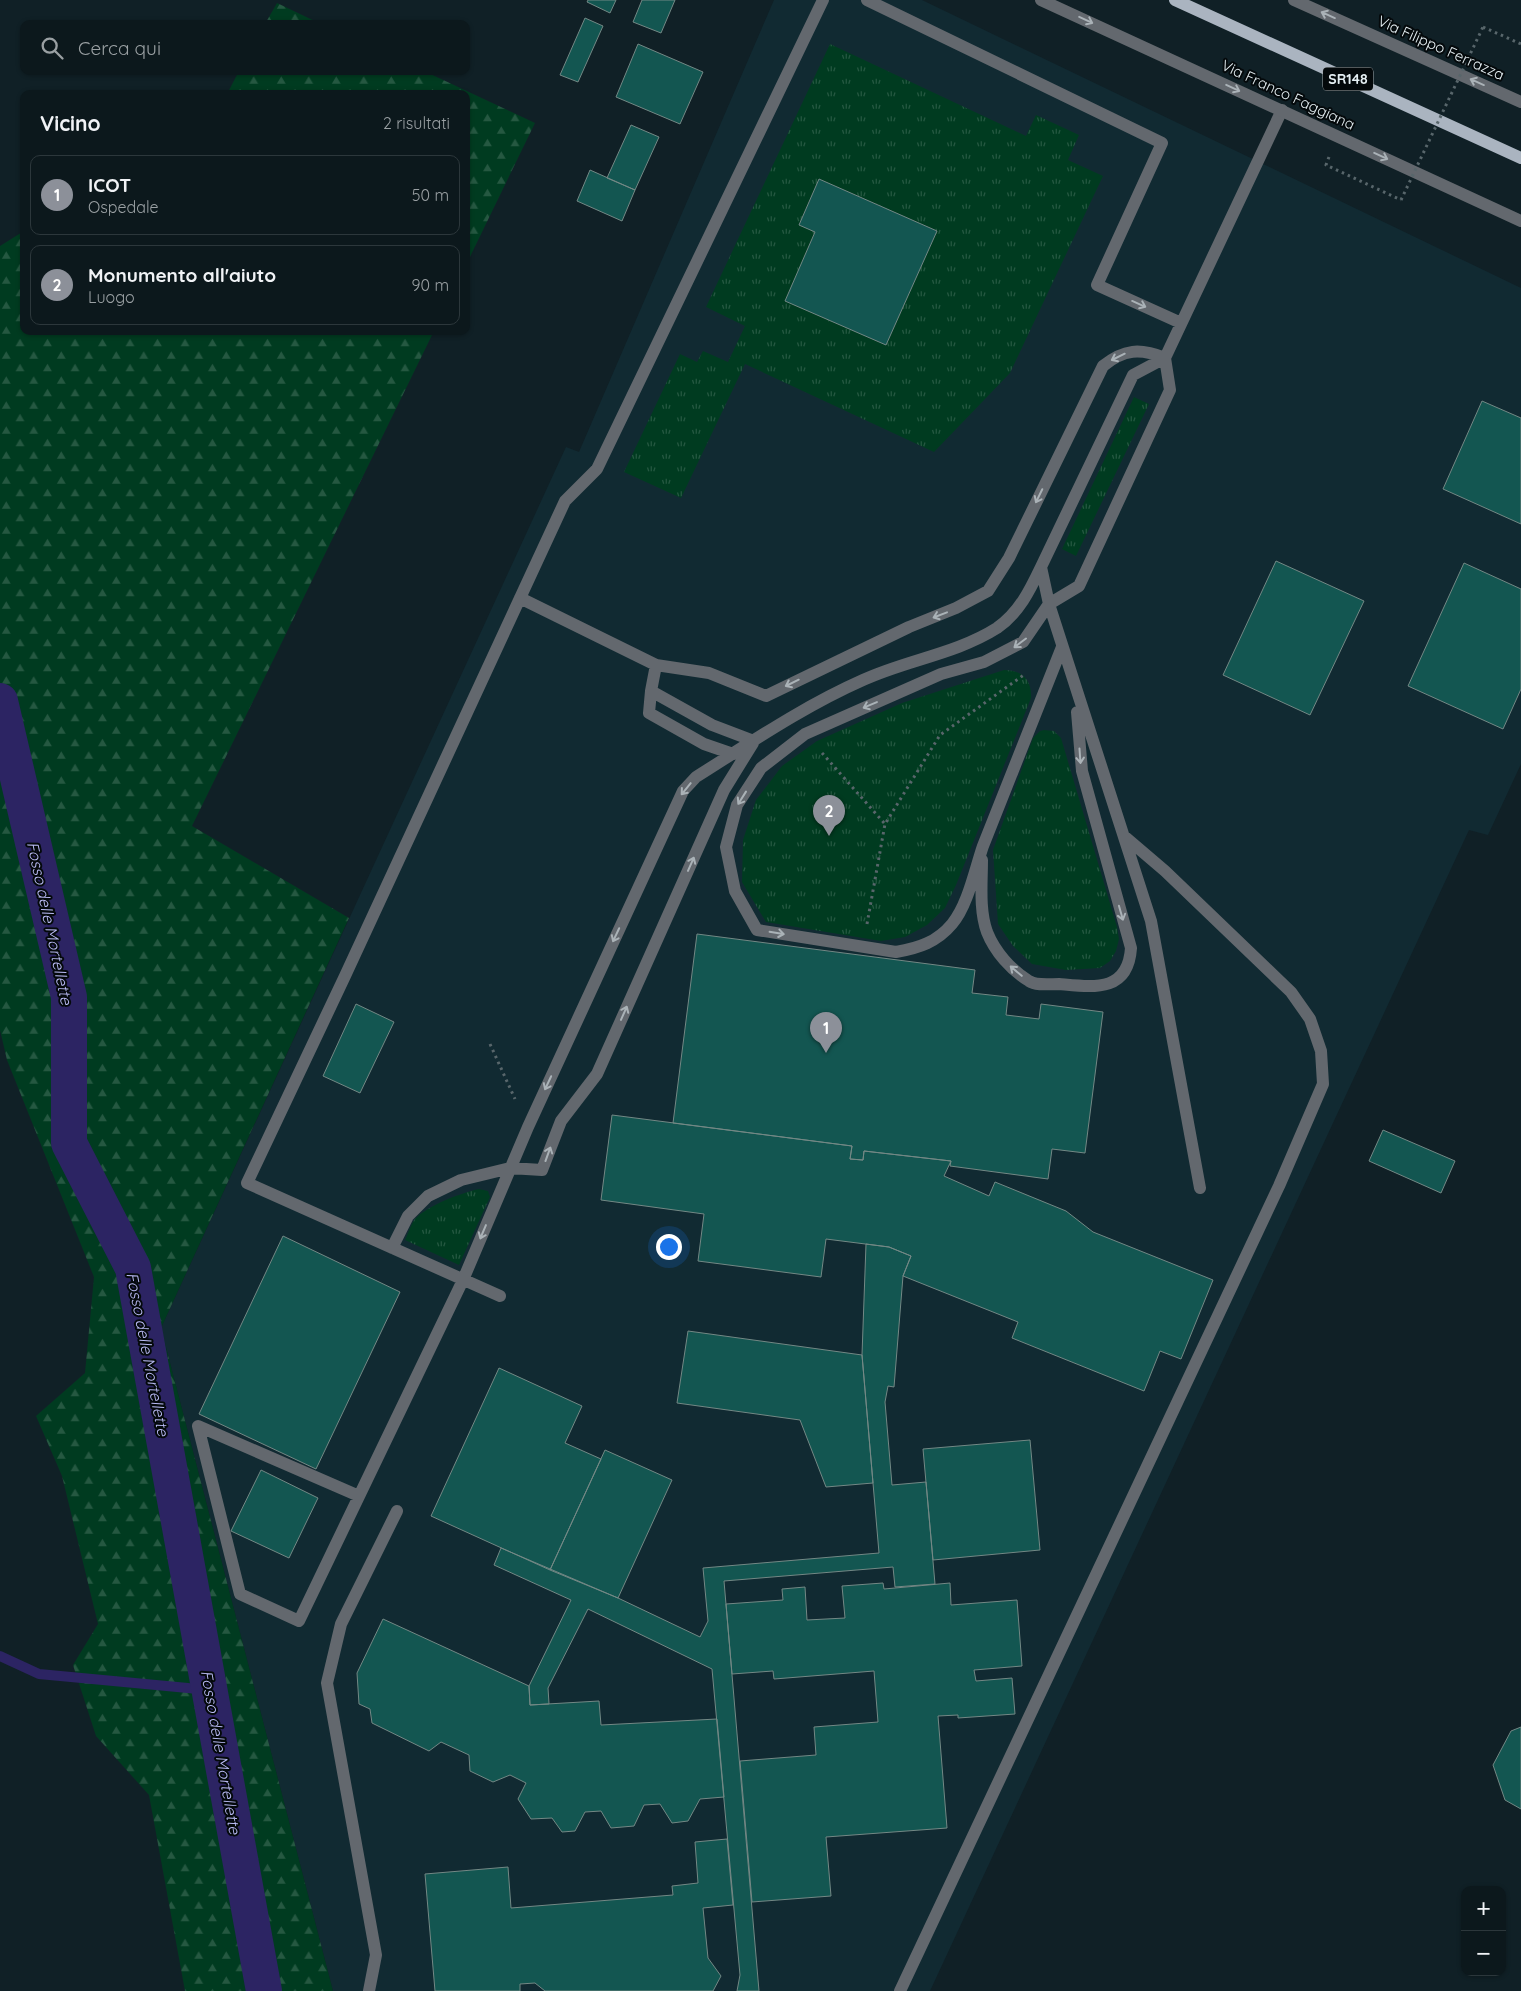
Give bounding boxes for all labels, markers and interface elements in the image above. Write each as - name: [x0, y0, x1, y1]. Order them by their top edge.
- one-way arrow: [1321, 10, 1336, 20]
- street label: Via Filippo Ferrazza: [1375, 11, 1508, 84]
- one-way arrow: [1078, 16, 1093, 26]
- search box: [20, 20, 470, 75]
- icon: search: [38, 34, 66, 62]
- text: Cerca qui: [78, 36, 161, 60]
- street label: Via Franco Faggiana: [1218, 55, 1358, 134]
- road number: SR148: [1323, 68, 1373, 90]
- one-way arrow: [1470, 76, 1485, 86]
- one-way arrow: [1225, 84, 1240, 93]
- text: Vicino: [40, 110, 101, 136]
- text: 2 risultati: [383, 113, 450, 133]
- one-way arrow: [1373, 151, 1388, 161]
- text: ICOT: [88, 173, 131, 197]
- text: 1: [54, 185, 60, 205]
- text: 50 m: [412, 185, 449, 205]
- text: Ospedale: [88, 197, 158, 217]
- text: Monumento all'aiuto: [88, 263, 276, 287]
- text: 2: [52, 275, 62, 295]
- text: 90 m: [412, 275, 449, 295]
- text: Luogo: [88, 287, 135, 307]
- one-way arrow: [1131, 300, 1146, 309]
- one-way arrow: [1111, 352, 1126, 362]
- one-way arrow: [1034, 488, 1043, 503]
- one-way arrow: [932, 611, 948, 620]
- one-way arrow: [1013, 637, 1026, 648]
- one-way arrow: [785, 679, 800, 689]
- one-way arrow: [863, 700, 878, 710]
- one-way arrow: [1076, 747, 1085, 763]
- one-way arrow: [680, 782, 691, 795]
- one-way arrow: [737, 790, 747, 804]
- pin: 2: [813, 795, 845, 836]
- water label: Fosso delle Mortellette: [23, 840, 77, 1007]
- one-way arrow: [686, 857, 696, 872]
- one-way arrow: [1117, 904, 1127, 920]
- one-way arrow: [610, 927, 620, 942]
- one-way arrow: [769, 929, 785, 939]
- one-way arrow: [1009, 965, 1022, 976]
- one-way arrow: [620, 1006, 630, 1021]
- pin: 1: [810, 1012, 842, 1053]
- one-way arrow: [543, 1075, 552, 1090]
- one-way arrow: [544, 1147, 553, 1163]
- one-way arrow: [478, 1224, 488, 1239]
- your location: [656, 1234, 682, 1260]
- water label: Fosso delle Mortellette: [122, 1270, 174, 1438]
- water label: Fosso delle Mortellette: [197, 1668, 245, 1837]
- map controls: [1461, 1886, 1506, 1976]
- button: +: [1461, 1886, 1506, 1931]
- button: −: [1461, 1931, 1506, 1976]

